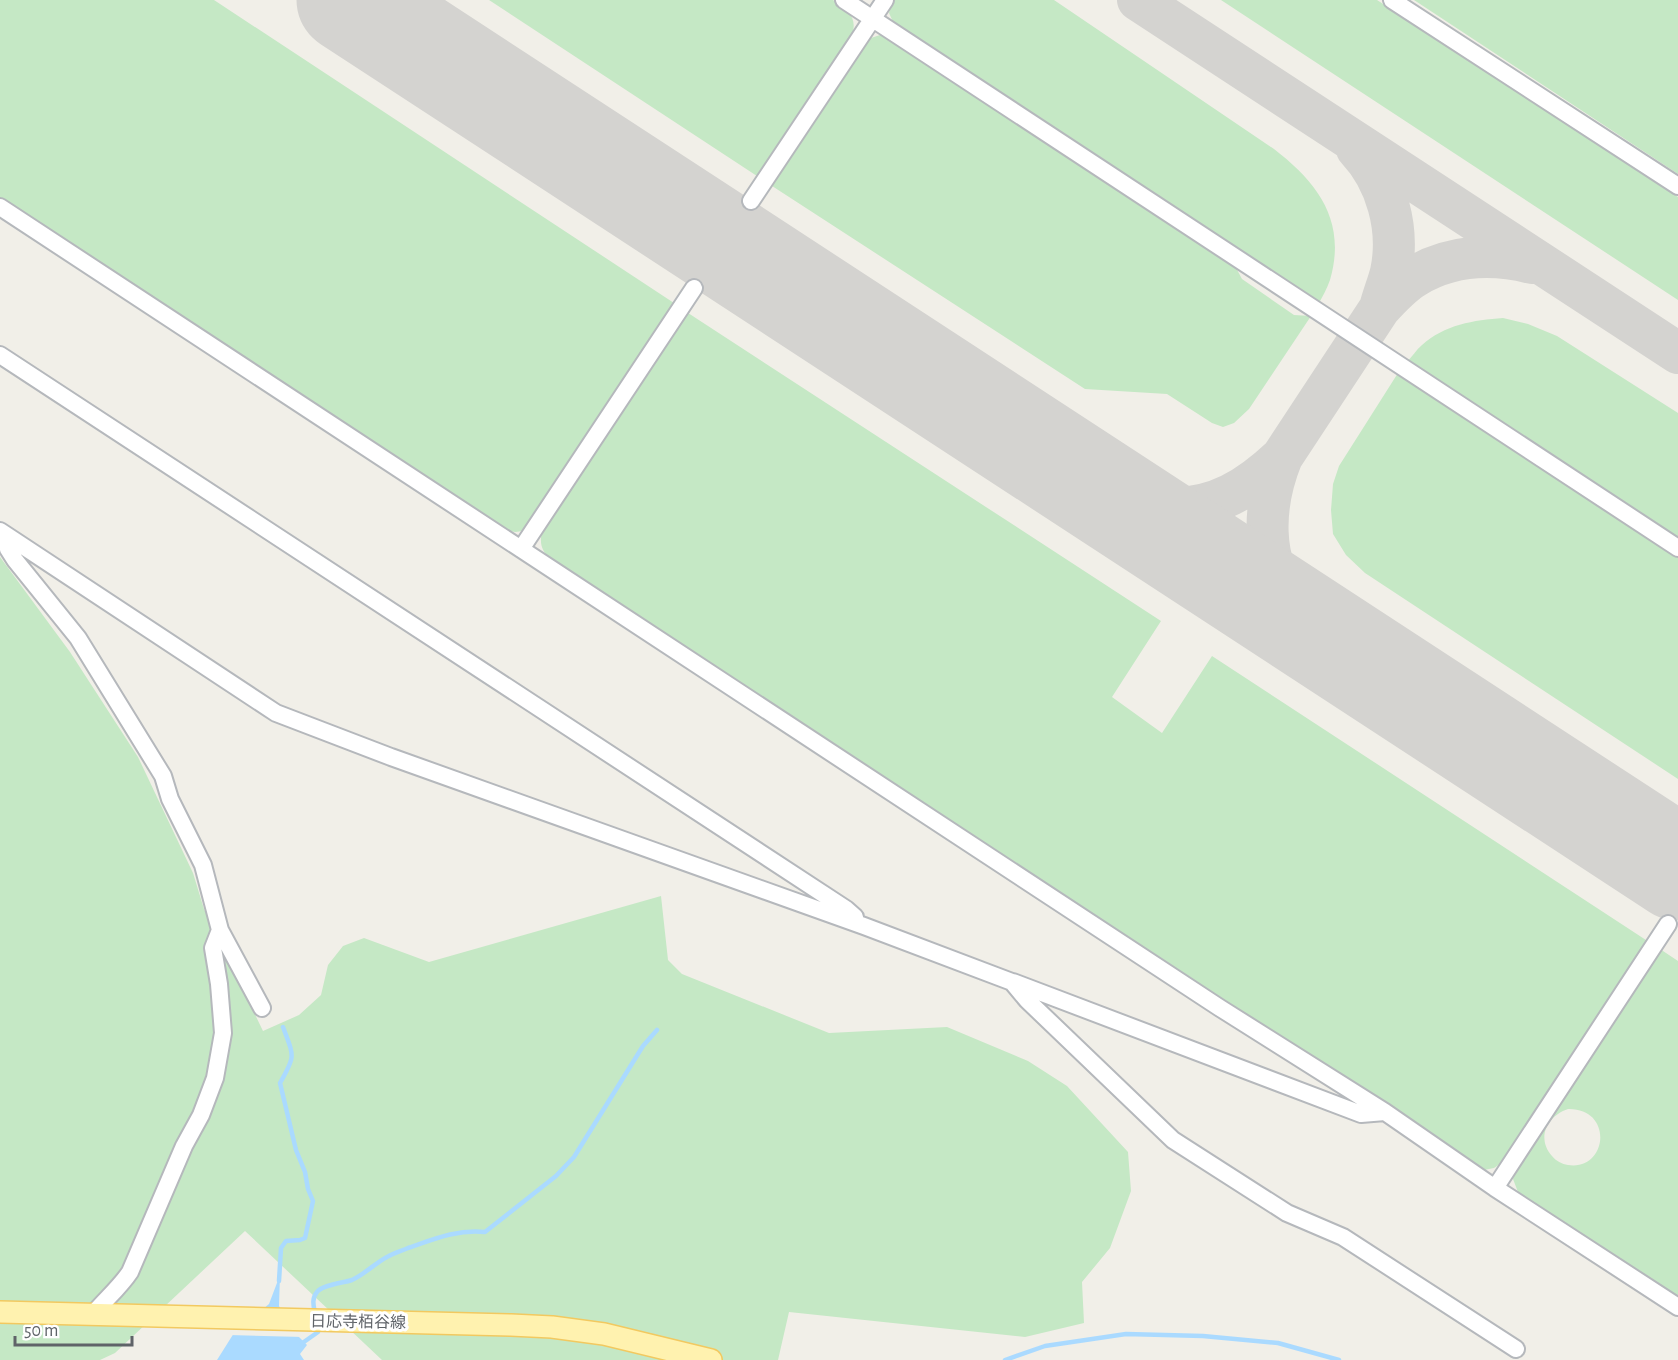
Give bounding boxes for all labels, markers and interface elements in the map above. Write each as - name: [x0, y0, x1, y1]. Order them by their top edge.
- scale bar: [15, 1309, 132, 1347]
- street label: 日応寺栢谷線: [310, 1312, 406, 1331]
- text: 50 m: [24, 1322, 58, 1340]

